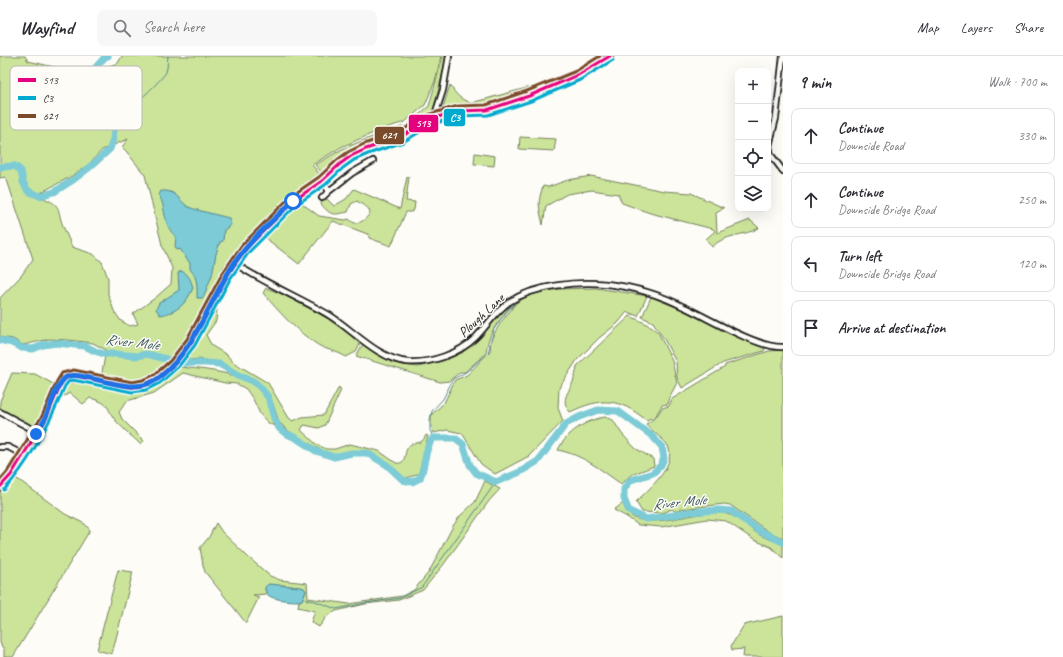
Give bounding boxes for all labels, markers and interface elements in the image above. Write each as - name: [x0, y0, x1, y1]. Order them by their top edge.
- search box: [97, 10, 377, 46]
- text: Wayfind: [20, 16, 73, 40]
- icon: search: [111, 17, 133, 39]
- text: Search here: [143, 18, 204, 37]
- text: Map: [917, 19, 939, 36]
- text: Layers: [961, 19, 992, 36]
- text: Share: [1014, 19, 1043, 36]
- legend: [10, 66, 142, 130]
- map controls: [735, 68, 771, 212]
- button: +: [735, 68, 771, 104]
- text: 9 min: [799, 72, 831, 93]
- text: 513: [43, 73, 59, 87]
- text: Walk · 700 m: [988, 74, 1047, 90]
- text: C3: [43, 91, 54, 105]
- button: −: [735, 104, 771, 140]
- line badge: C3: [443, 108, 466, 127]
- text: 621: [43, 109, 59, 123]
- text: C3: [450, 110, 461, 124]
- line badge: 513: [408, 114, 439, 133]
- text: 513: [416, 116, 431, 130]
- text: Continue: [838, 119, 883, 138]
- icon: ahead: [800, 125, 822, 147]
- line badge: 621: [374, 126, 405, 145]
- text: 621: [381, 128, 398, 142]
- text: 330 m: [1018, 128, 1046, 144]
- text: Downside Road: [838, 138, 904, 154]
- button: locate: [735, 140, 771, 176]
- button: layers: [735, 176, 771, 212]
- text: Continue: [838, 183, 883, 202]
- icon: ahead: [800, 189, 822, 211]
- route start: [284, 192, 302, 210]
- text: 250 m: [1018, 192, 1046, 208]
- text: Downside Bridge Road: [838, 202, 935, 218]
- text: Turn left: [838, 247, 881, 266]
- icon: left: [800, 253, 822, 275]
- text: 120 m: [1018, 256, 1046, 272]
- text: Downside Bridge Road: [838, 266, 935, 282]
- street label: Plough Lane: [455, 289, 509, 341]
- icon: arrive: [800, 317, 822, 339]
- text: Arrive at destination: [838, 319, 945, 338]
- water label: River Mole: [104, 330, 162, 355]
- route end: [27, 425, 45, 443]
- water label: River Mole: [652, 490, 709, 515]

